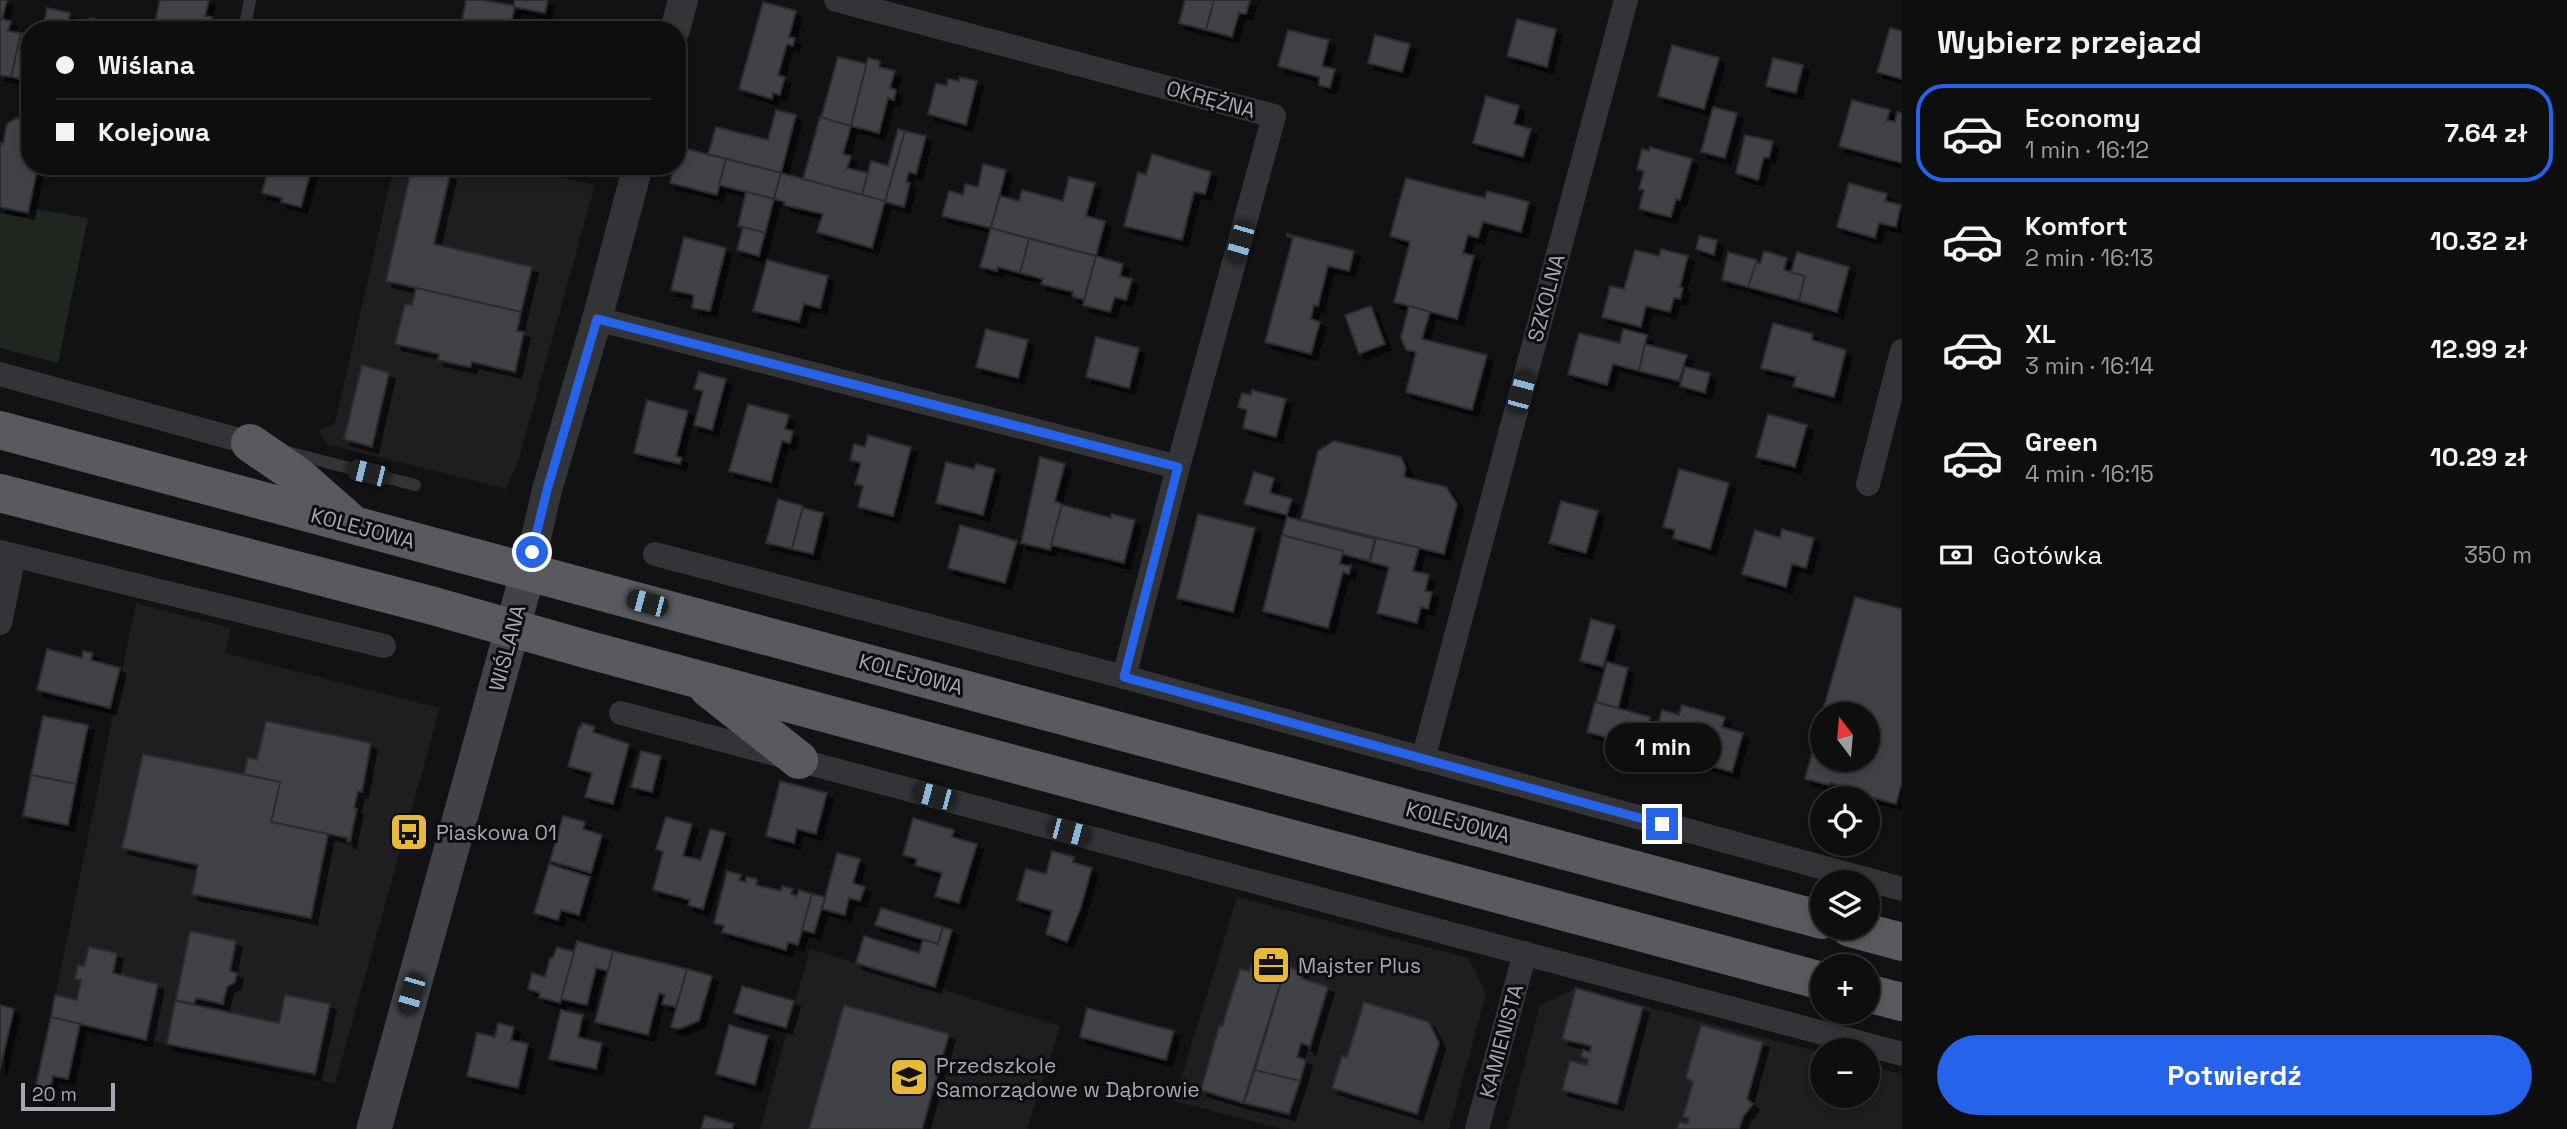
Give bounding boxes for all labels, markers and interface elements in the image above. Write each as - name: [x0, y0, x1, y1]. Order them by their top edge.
- text: Wybierz przejazd: [1937, 22, 2202, 62]
- text: Wiślana: [98, 48, 195, 82]
- street label: OKRĘŻNA: [1163, 74, 1259, 124]
- text: Economy: [2025, 101, 2141, 135]
- icon: car: [1941, 102, 2004, 165]
- text: Kolejowa: [98, 115, 210, 149]
- text: 7.64 zł: [2445, 116, 2528, 150]
- text: 1 min · 16:12: [2025, 135, 2149, 165]
- text: Komfort: [2025, 209, 2128, 243]
- icon: car: [1941, 210, 2004, 273]
- car: [1225, 219, 1256, 265]
- text: 10.32 zł: [2430, 224, 2528, 258]
- text: 2 min · 16:13: [2025, 243, 2153, 273]
- street label: SZKOLNA: [1521, 251, 1571, 345]
- text: XL: [2025, 317, 2056, 351]
- icon: car: [1941, 318, 2004, 381]
- text: 12.99 zł: [2430, 332, 2528, 366]
- text: 3 min · 16:14: [2025, 351, 2154, 381]
- car: [1506, 369, 1537, 415]
- text: Green: [2025, 425, 2098, 459]
- icon: car: [1941, 426, 2004, 489]
- text: 10.29 zł: [2430, 440, 2528, 474]
- car: [346, 458, 391, 488]
- text: 4 min · 16:15: [2025, 459, 2154, 489]
- street label: KOLEJOWA: [308, 501, 418, 555]
- route start: [516, 536, 548, 568]
- icon: cash: [1937, 536, 1975, 574]
- text: Gotówka: [1993, 538, 2103, 572]
- text: 350 m: [2464, 540, 2532, 570]
- car: [624, 587, 671, 619]
- street label: WIŚLANA: [483, 602, 531, 694]
- street label: KOLEJOWA: [856, 647, 966, 701]
- north arrow: [1810, 702, 1880, 772]
- map controls: [1810, 702, 1880, 1108]
- callout: 1 min: [1604, 722, 1720, 772]
- text: 1 min: [1635, 732, 1691, 762]
- car: [911, 780, 958, 812]
- button: locate: [1810, 786, 1880, 856]
- street label: KOLEJOWA: [1403, 795, 1513, 849]
- route end: [1646, 808, 1678, 840]
- bus stop icon: Piaskowa 01: [388, 811, 430, 853]
- car: [1046, 816, 1093, 848]
- place label: Piaskowa 01: [436, 819, 557, 846]
- button: layers: [1810, 870, 1880, 940]
- office icon: Majster Plus: [1250, 944, 1292, 986]
- place label: Majster Plus: [1298, 952, 1421, 979]
- button: +: [1810, 954, 1880, 1024]
- car: [396, 971, 427, 1017]
- street label: KAMIENISTA: [1473, 981, 1529, 1101]
- button: Potwierdź: [1937, 1035, 2532, 1115]
- button: −: [1810, 1038, 1880, 1108]
- place label: Przedszkole Samorządowe w Dąbrowie: [936, 1052, 1200, 1103]
- school or university icon: Przedszkole Samorządowe w Dąbrowie: [888, 1056, 930, 1098]
- scale bar: [21, 1080, 116, 1112]
- text: 20 m: [32, 1082, 77, 1107]

